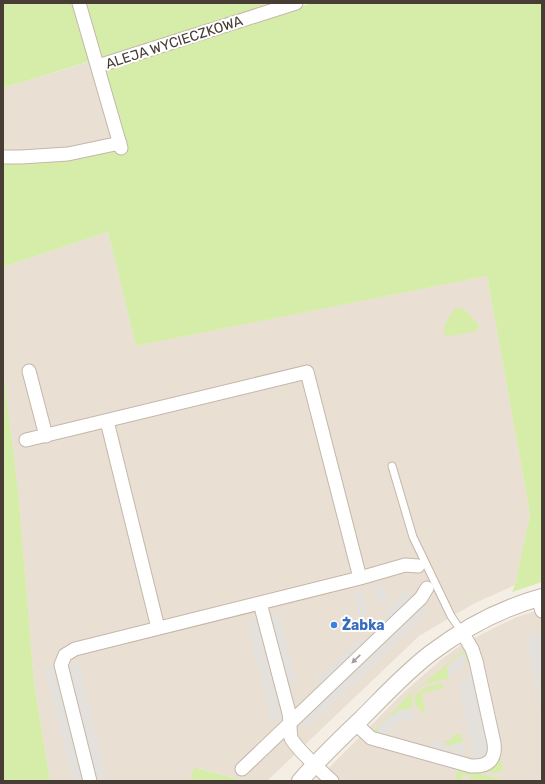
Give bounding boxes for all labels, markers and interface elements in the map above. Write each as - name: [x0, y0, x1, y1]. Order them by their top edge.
- street label: ALEJA WYCIECZKOWA: [103, 12, 245, 73]
- place label: Żabka: [342, 616, 385, 634]
- marker: Żabka: [329, 620, 339, 630]
- one-way arrow: [351, 654, 361, 664]

